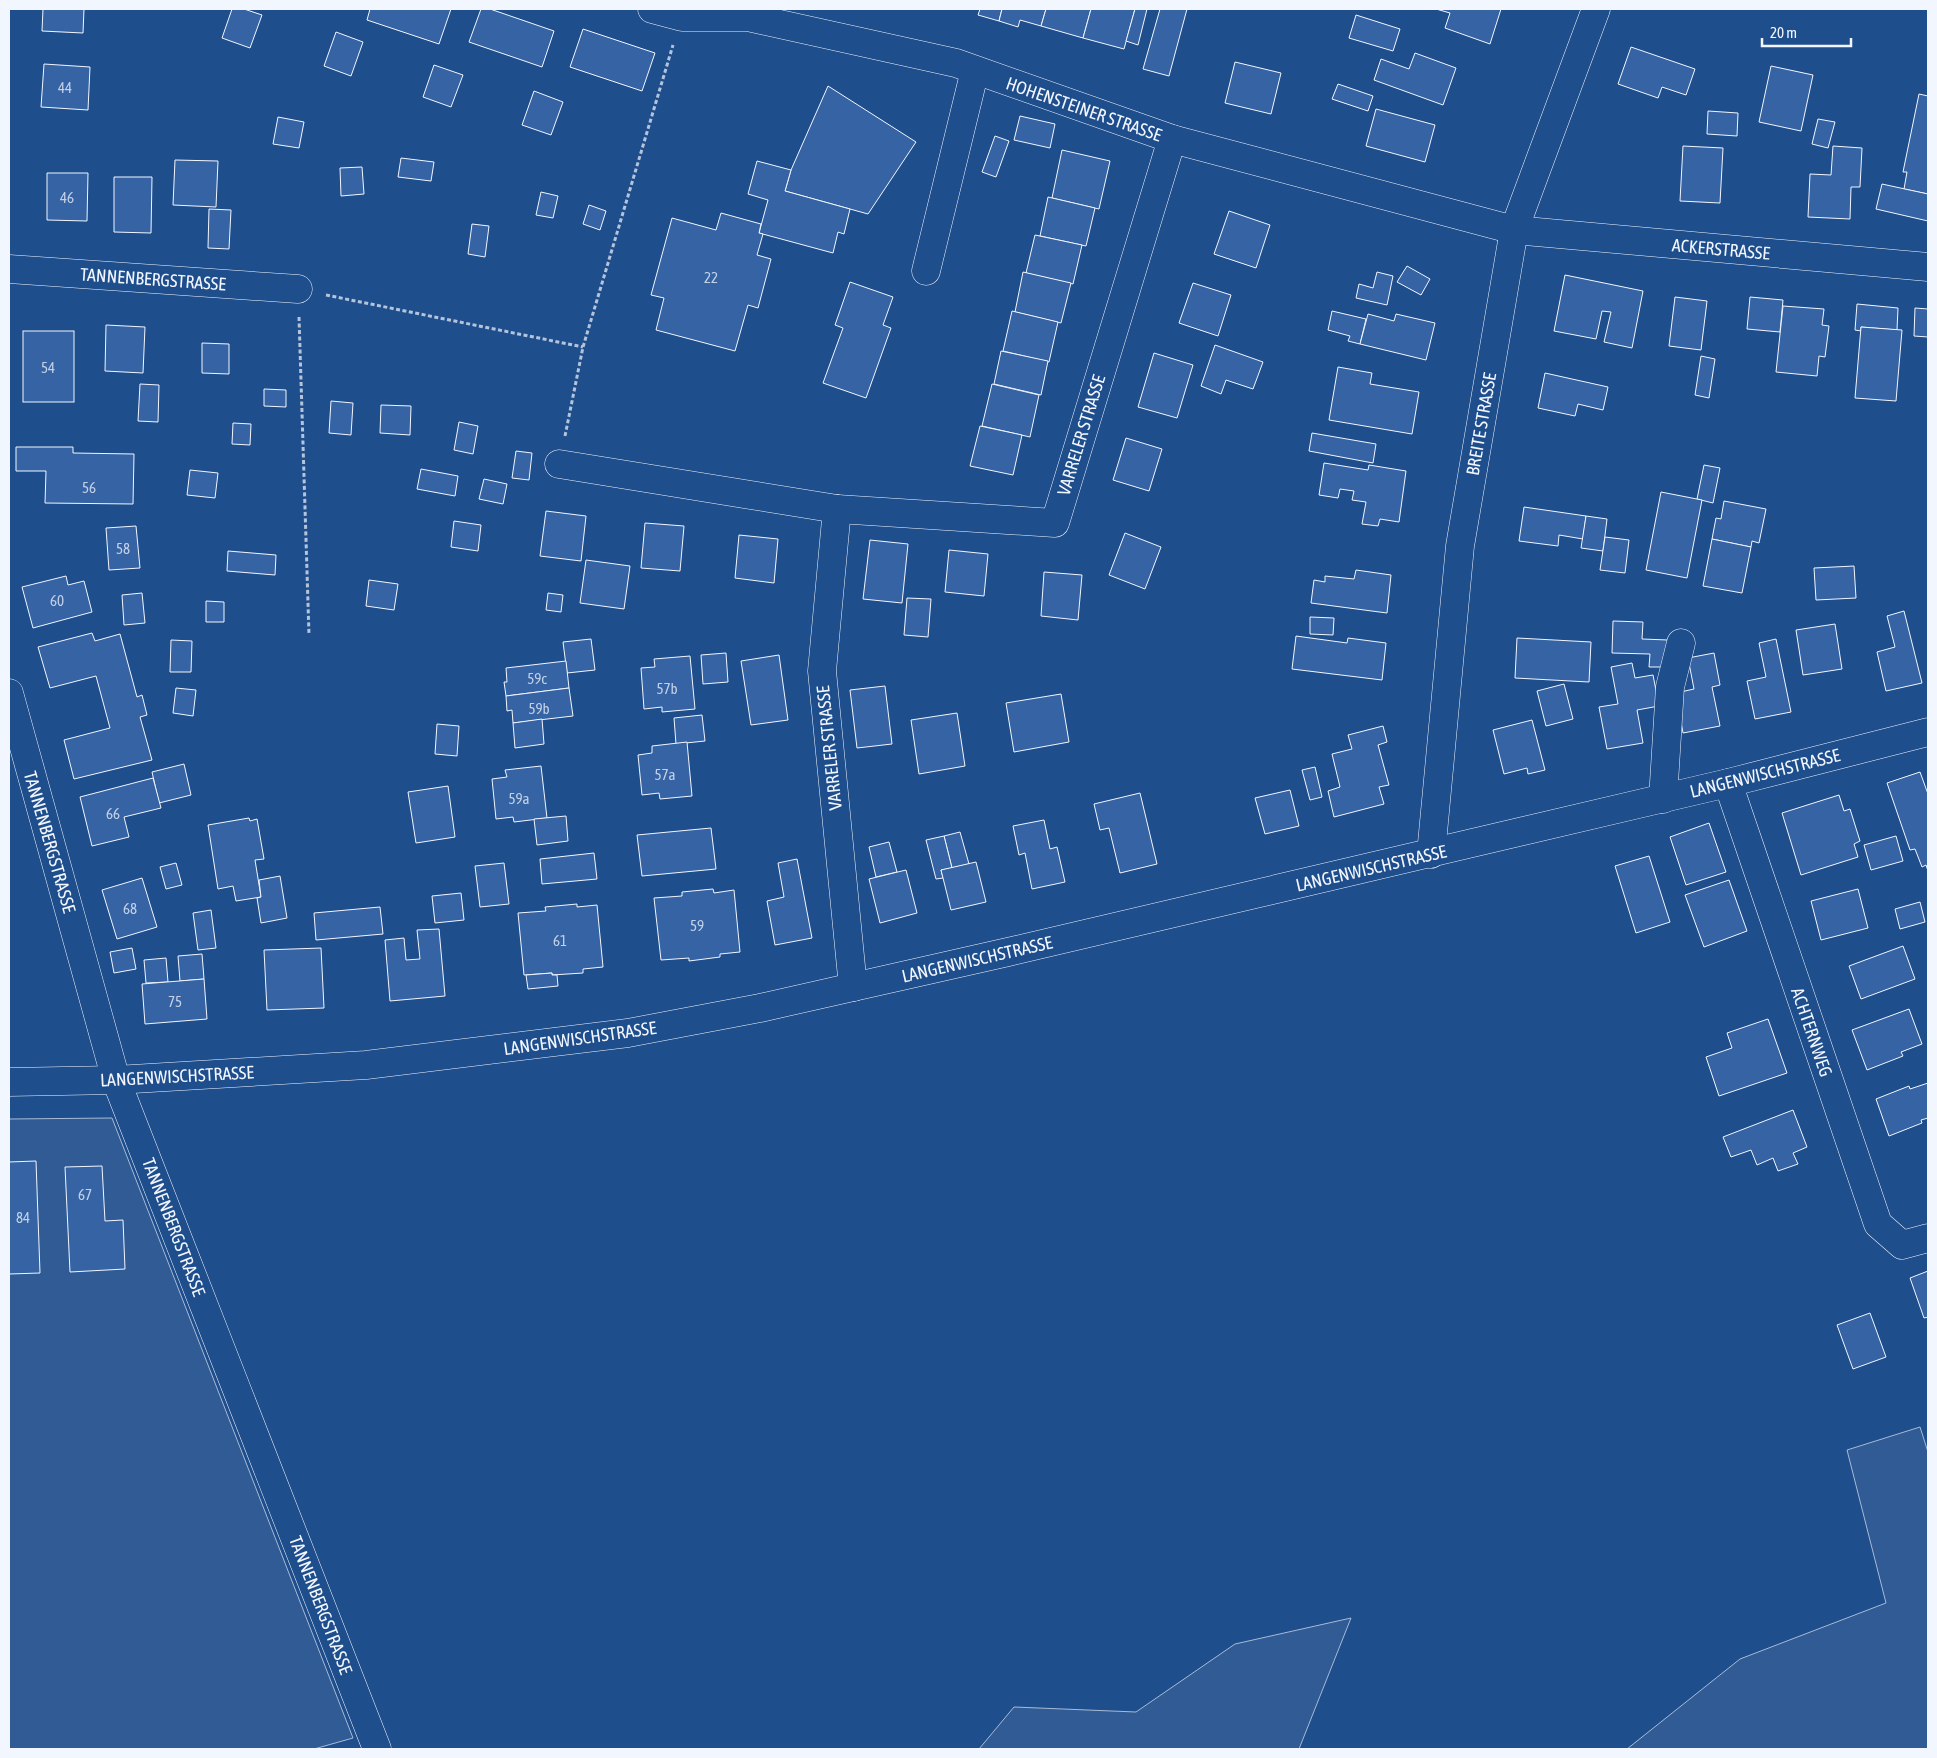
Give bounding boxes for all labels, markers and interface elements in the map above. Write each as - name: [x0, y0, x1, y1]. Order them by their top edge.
- scale bar: [1762, 15, 1851, 47]
- text: 20 m: [1770, 24, 1797, 41]
- street label: HOHENSTEINER STRASSE: [1003, 72, 1165, 146]
- house number: 44: [58, 79, 72, 96]
- house number: 46: [60, 189, 74, 206]
- street label: ACKERSTRASSE: [1671, 234, 1771, 264]
- street label: TANNENBERGSTRASSE: [79, 263, 227, 295]
- house number: 22: [704, 269, 718, 286]
- house number: 54: [41, 359, 55, 376]
- street label: BREITE STRASSE: [1462, 371, 1500, 477]
- street label: VARRELER STRASSE: [1053, 372, 1109, 498]
- house number: 56: [82, 479, 96, 496]
- house number: 58: [116, 540, 130, 557]
- house number: 60: [50, 592, 64, 609]
- house number: 59c: [527, 670, 547, 687]
- house number: 57b: [656, 680, 678, 697]
- street label: VARRELER STRASSE: [812, 684, 846, 811]
- house number: 59b: [528, 700, 550, 717]
- street label: LANGENWISCHSTRASSE: [1688, 744, 1843, 802]
- house number: 57a: [654, 766, 676, 783]
- street label: TANNENBERGSTRASSE: [20, 769, 80, 915]
- house number: 59a: [508, 790, 530, 807]
- house number: 66: [106, 805, 120, 822]
- street label: LANGENWISCHSTRASSE: [1294, 840, 1449, 896]
- house number: 68: [123, 900, 137, 917]
- house number: 59: [690, 917, 704, 934]
- street label: LANGENWISCHSTRASSE: [900, 931, 1055, 987]
- house number: 61: [553, 932, 567, 949]
- street label: ACHTERNWEG: [1787, 985, 1837, 1079]
- house number: 75: [168, 993, 182, 1010]
- street label: LANGENWISCHSTRASSE: [502, 1017, 658, 1059]
- street label: LANGENWISCHSTRASSE: [100, 1061, 255, 1091]
- street label: TANNENBERGSTRASSE: [138, 1155, 210, 1299]
- house number: 67: [78, 1186, 92, 1203]
- house number: 84: [16, 1209, 30, 1226]
- street label: TANNENBERGSTRASSE: [285, 1533, 357, 1677]

